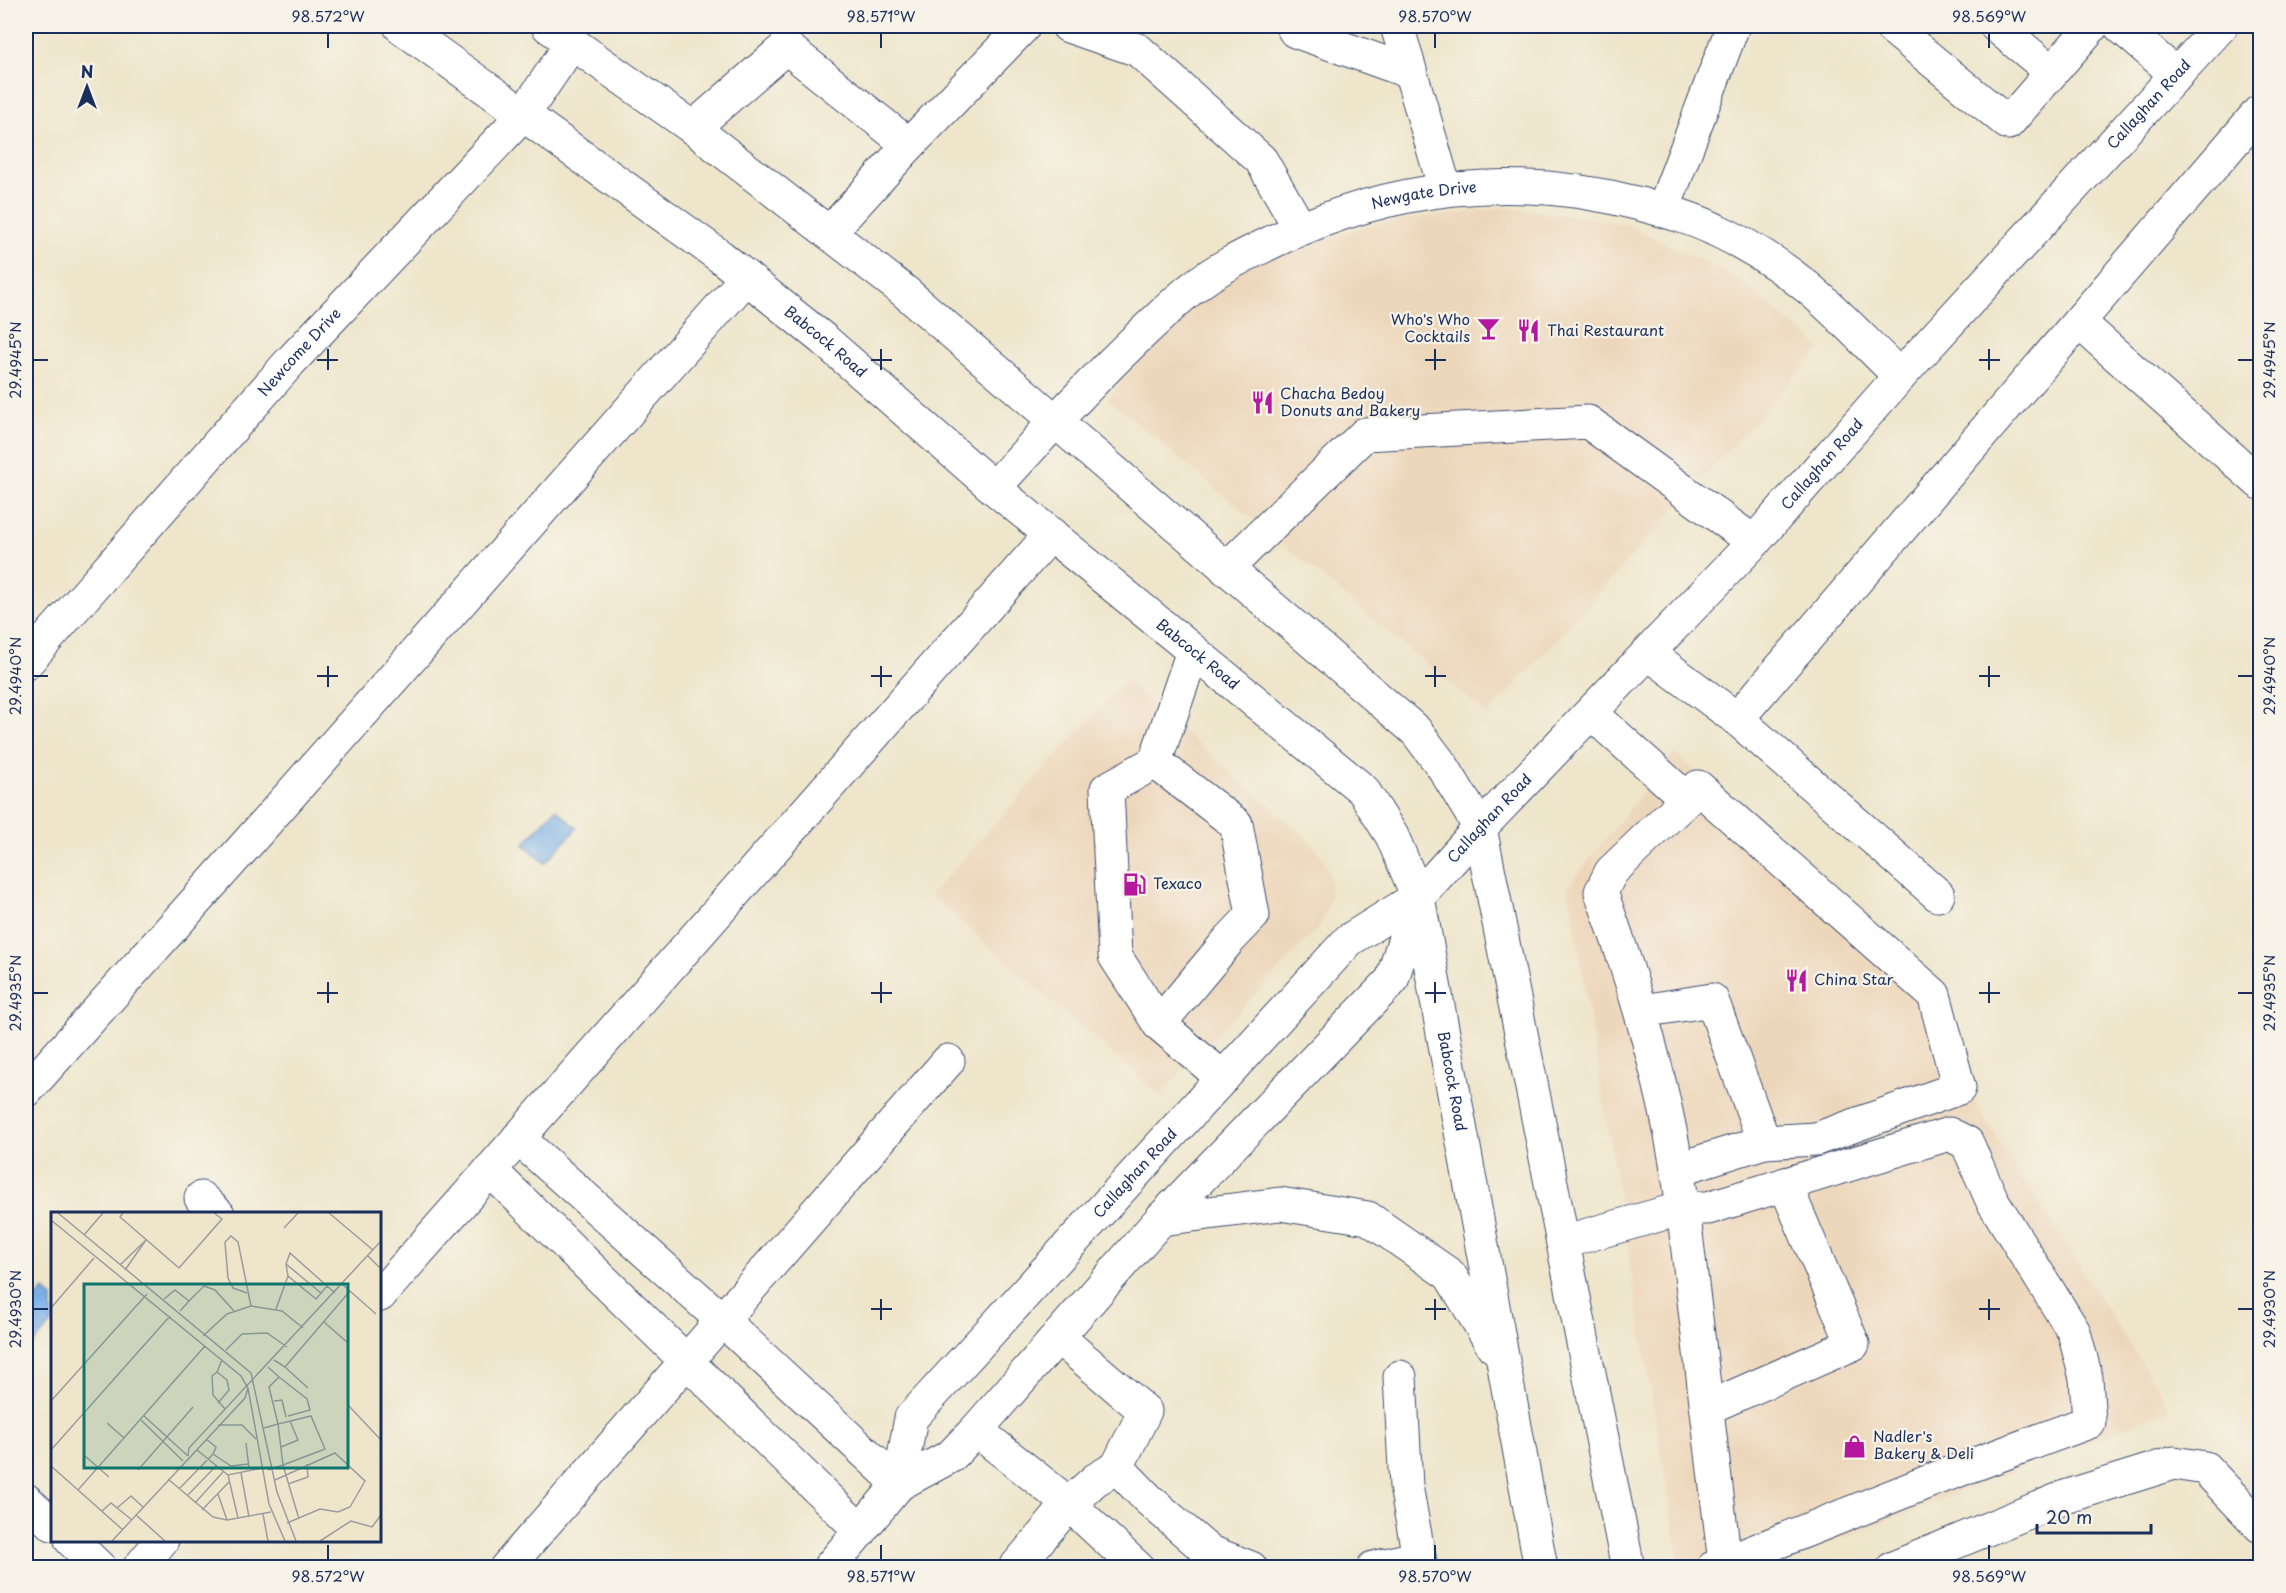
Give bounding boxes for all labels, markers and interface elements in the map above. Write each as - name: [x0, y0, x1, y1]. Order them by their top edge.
- text: 98.572°W: [291, 4, 365, 27]
- text: 98.571°W: [847, 4, 916, 27]
- text: 98.570°W: [1398, 4, 1472, 27]
- text: 98.569°W: [1952, 4, 2027, 27]
- street label: Callaghan Road: [2100, 53, 2195, 154]
- north arrow: [57, 57, 117, 117]
- text: N: [81, 59, 93, 83]
- street label: Newgate Drive: [1368, 174, 1477, 214]
- street label: Babcock Road: [780, 299, 873, 382]
- street label: Newcome Drive: [252, 302, 346, 401]
- place label: Who's Who Cocktails: [1391, 307, 1470, 347]
- bar icon: Who's Who Cocktails: [1475, 316, 1501, 342]
- restaurant icon: Thai Restaurant: [1516, 318, 1542, 344]
- place label: Thai Restaurant: [1547, 318, 1664, 341]
- text: 29.4945°N: [3, 321, 26, 399]
- text: 29.4945°N: [2257, 321, 2280, 399]
- place label: Chacha Bedoy Donuts and Bakery: [1280, 381, 1420, 421]
- restaurant icon: Chacha Bedoy Donuts and Bakery: [1249, 390, 1275, 416]
- street label: Callaghan Road: [1775, 412, 1868, 514]
- street label: Babcock Road: [1152, 612, 1245, 694]
- text: 29.4940°N: [3, 637, 26, 715]
- text: 29.4940°N: [2257, 637, 2280, 715]
- street label: Callaghan Road: [1441, 768, 1536, 867]
- fuel station icon: Texaco: [1122, 871, 1148, 897]
- place label: Texaco: [1153, 871, 1202, 894]
- text: 29.4935°N: [3, 954, 26, 1032]
- text: 29.4935°N: [2257, 954, 2280, 1032]
- restaurant icon: China Star: [1783, 967, 1809, 993]
- place label: China Star: [1814, 967, 1894, 990]
- street label: Babcock Road: [1433, 1029, 1474, 1133]
- street label: Callaghan Road: [1087, 1122, 1182, 1223]
- inset map: [51, 1212, 381, 1542]
- text: 29.4930°N: [3, 1270, 26, 1348]
- text: 29.4930°N: [2257, 1270, 2280, 1348]
- place label: Nadler's Bakery & Deli: [1873, 1424, 1974, 1464]
- shop icon: Nadler's Bakery & Deli: [1842, 1433, 1868, 1459]
- scale bar: [2037, 1497, 2151, 1535]
- text: 20 m: [2046, 1503, 2092, 1530]
- text: 98.572°W: [291, 1564, 365, 1587]
- text: 98.571°W: [847, 1564, 916, 1587]
- text: 98.570°W: [1398, 1564, 1472, 1587]
- text: 98.569°W: [1952, 1564, 2027, 1587]

